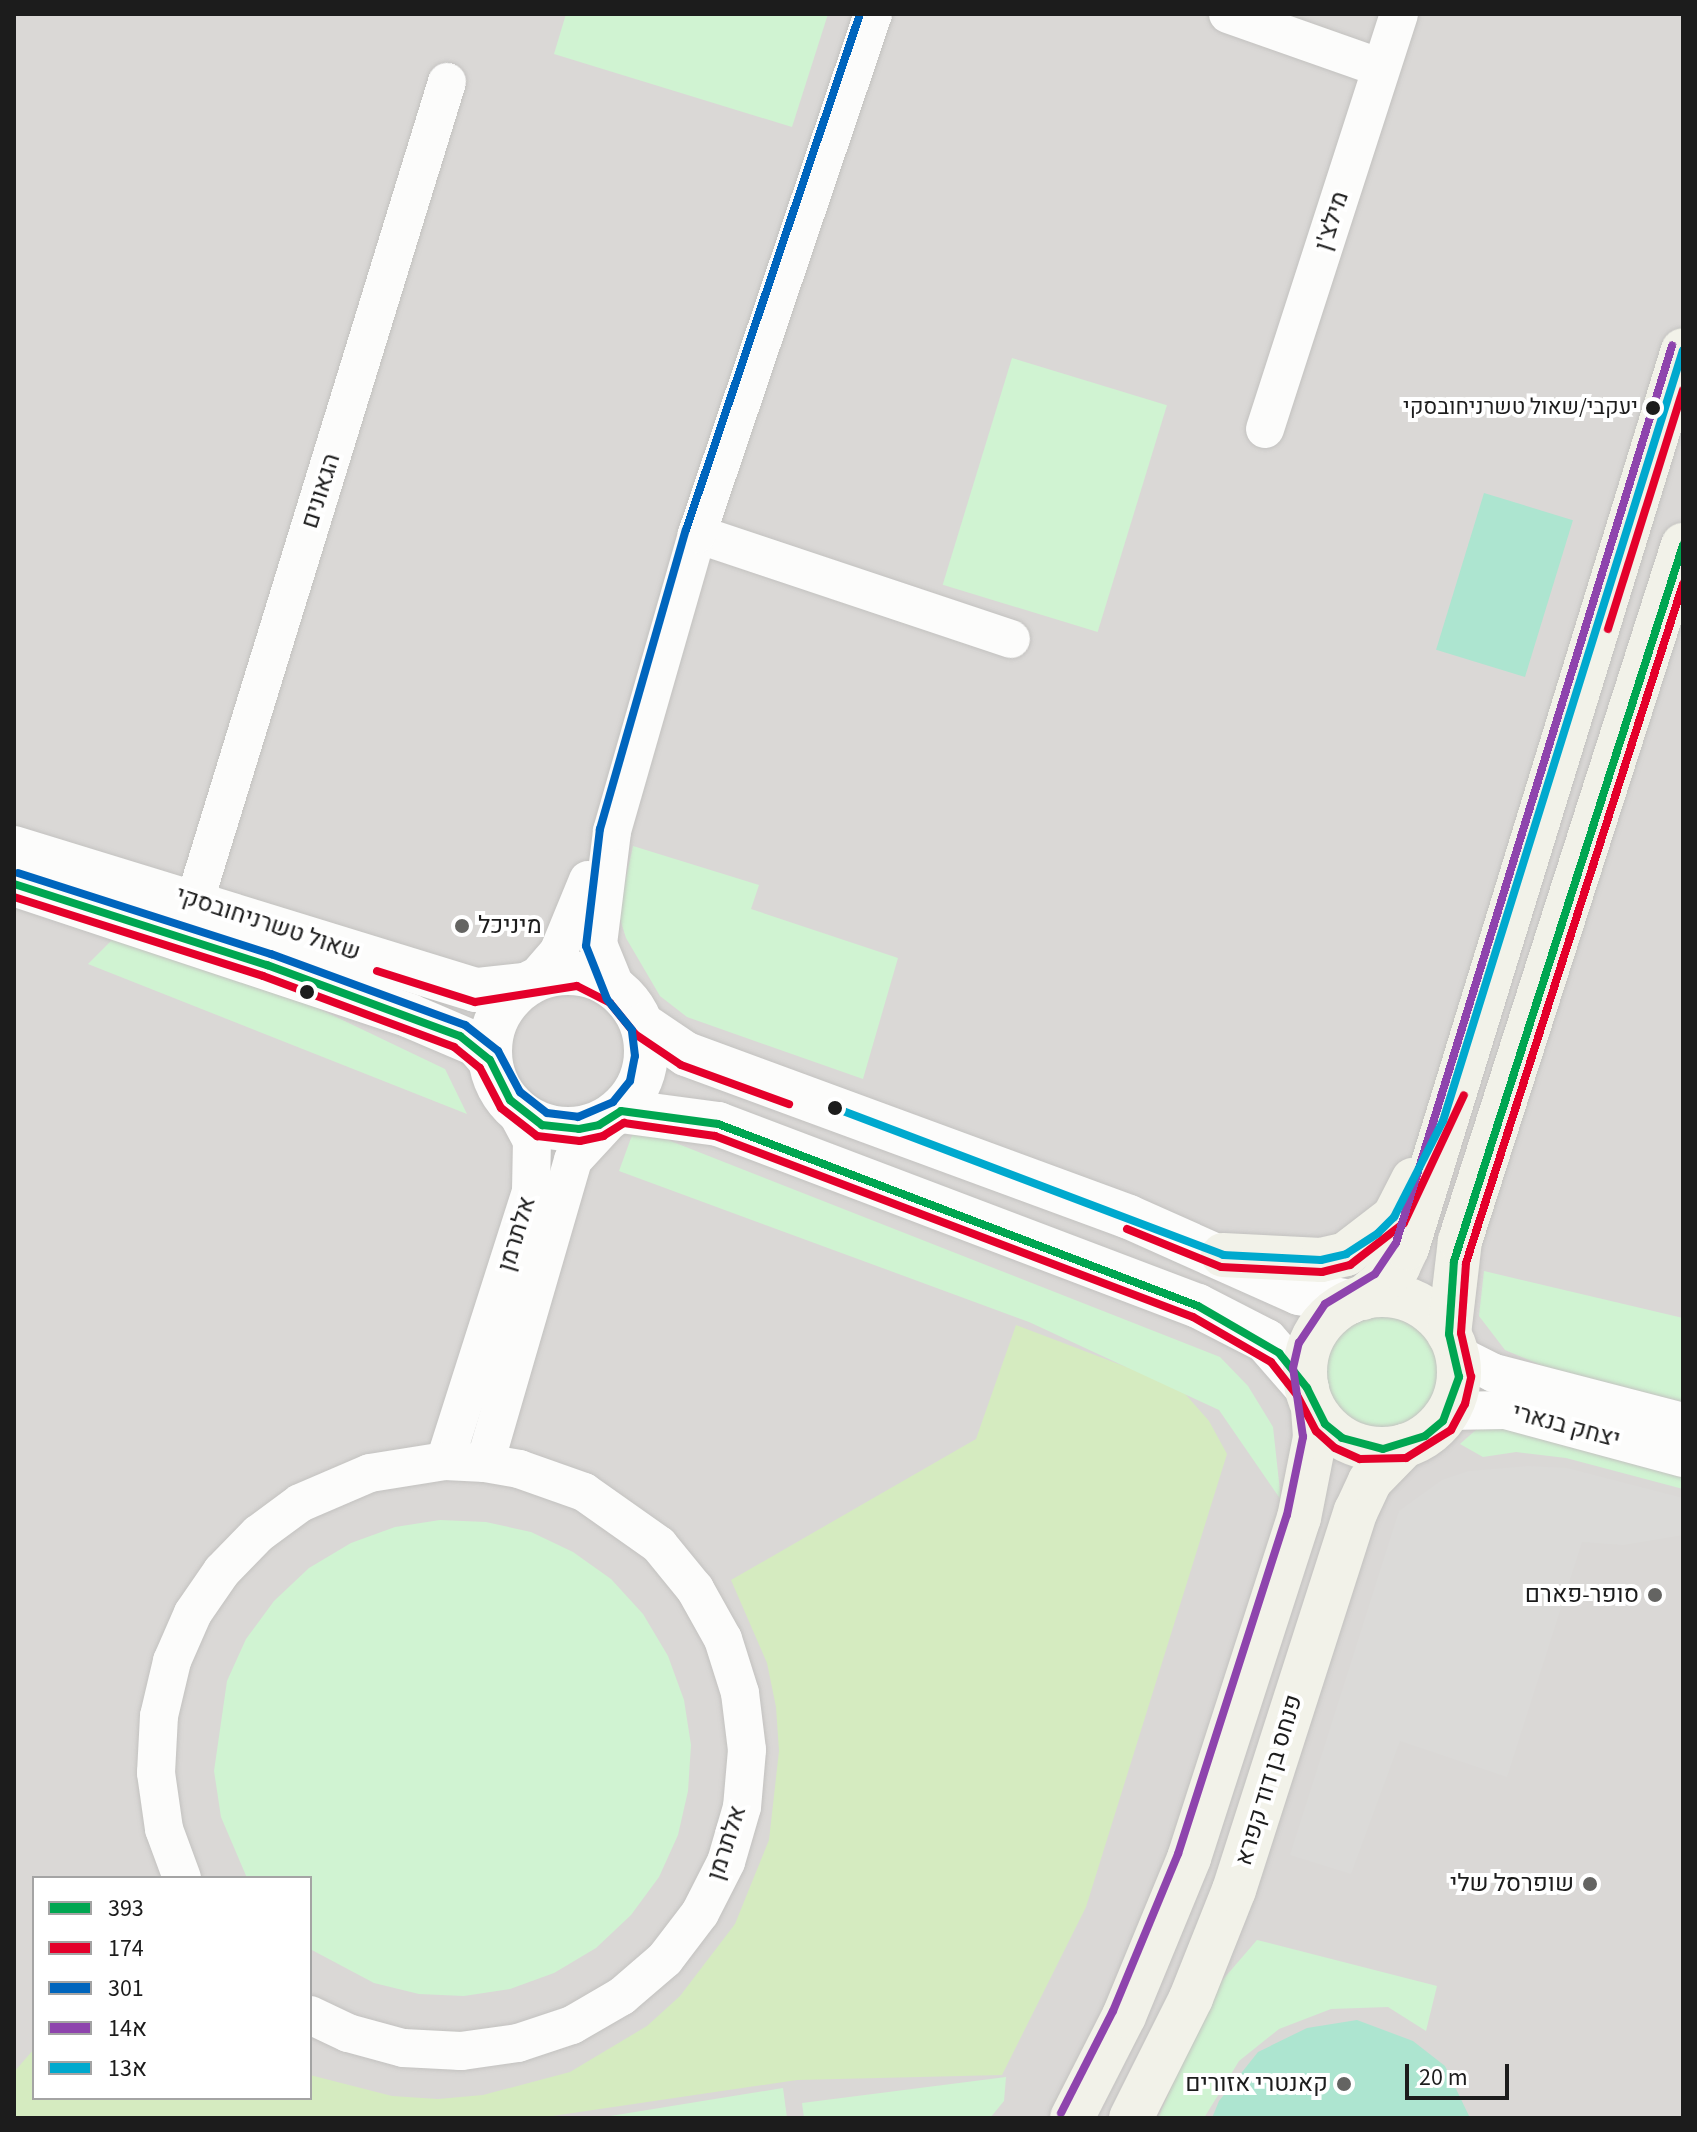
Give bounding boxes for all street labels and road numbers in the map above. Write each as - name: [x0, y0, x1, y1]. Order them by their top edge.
- street label: מילצ'ן: [1309, 188, 1355, 254]
- street label: הגאונים: [295, 450, 347, 532]
- street label: שאול טשרניחובסקי: [172, 881, 364, 967]
- street label: אלתרמן: [492, 1193, 542, 1275]
- street label: יצחק בנארי: [1509, 1398, 1623, 1454]
- street label: פנחס בן דוד קפרא: [1229, 1691, 1309, 1869]
- street label: אלתרמן: [701, 1802, 753, 1884]

